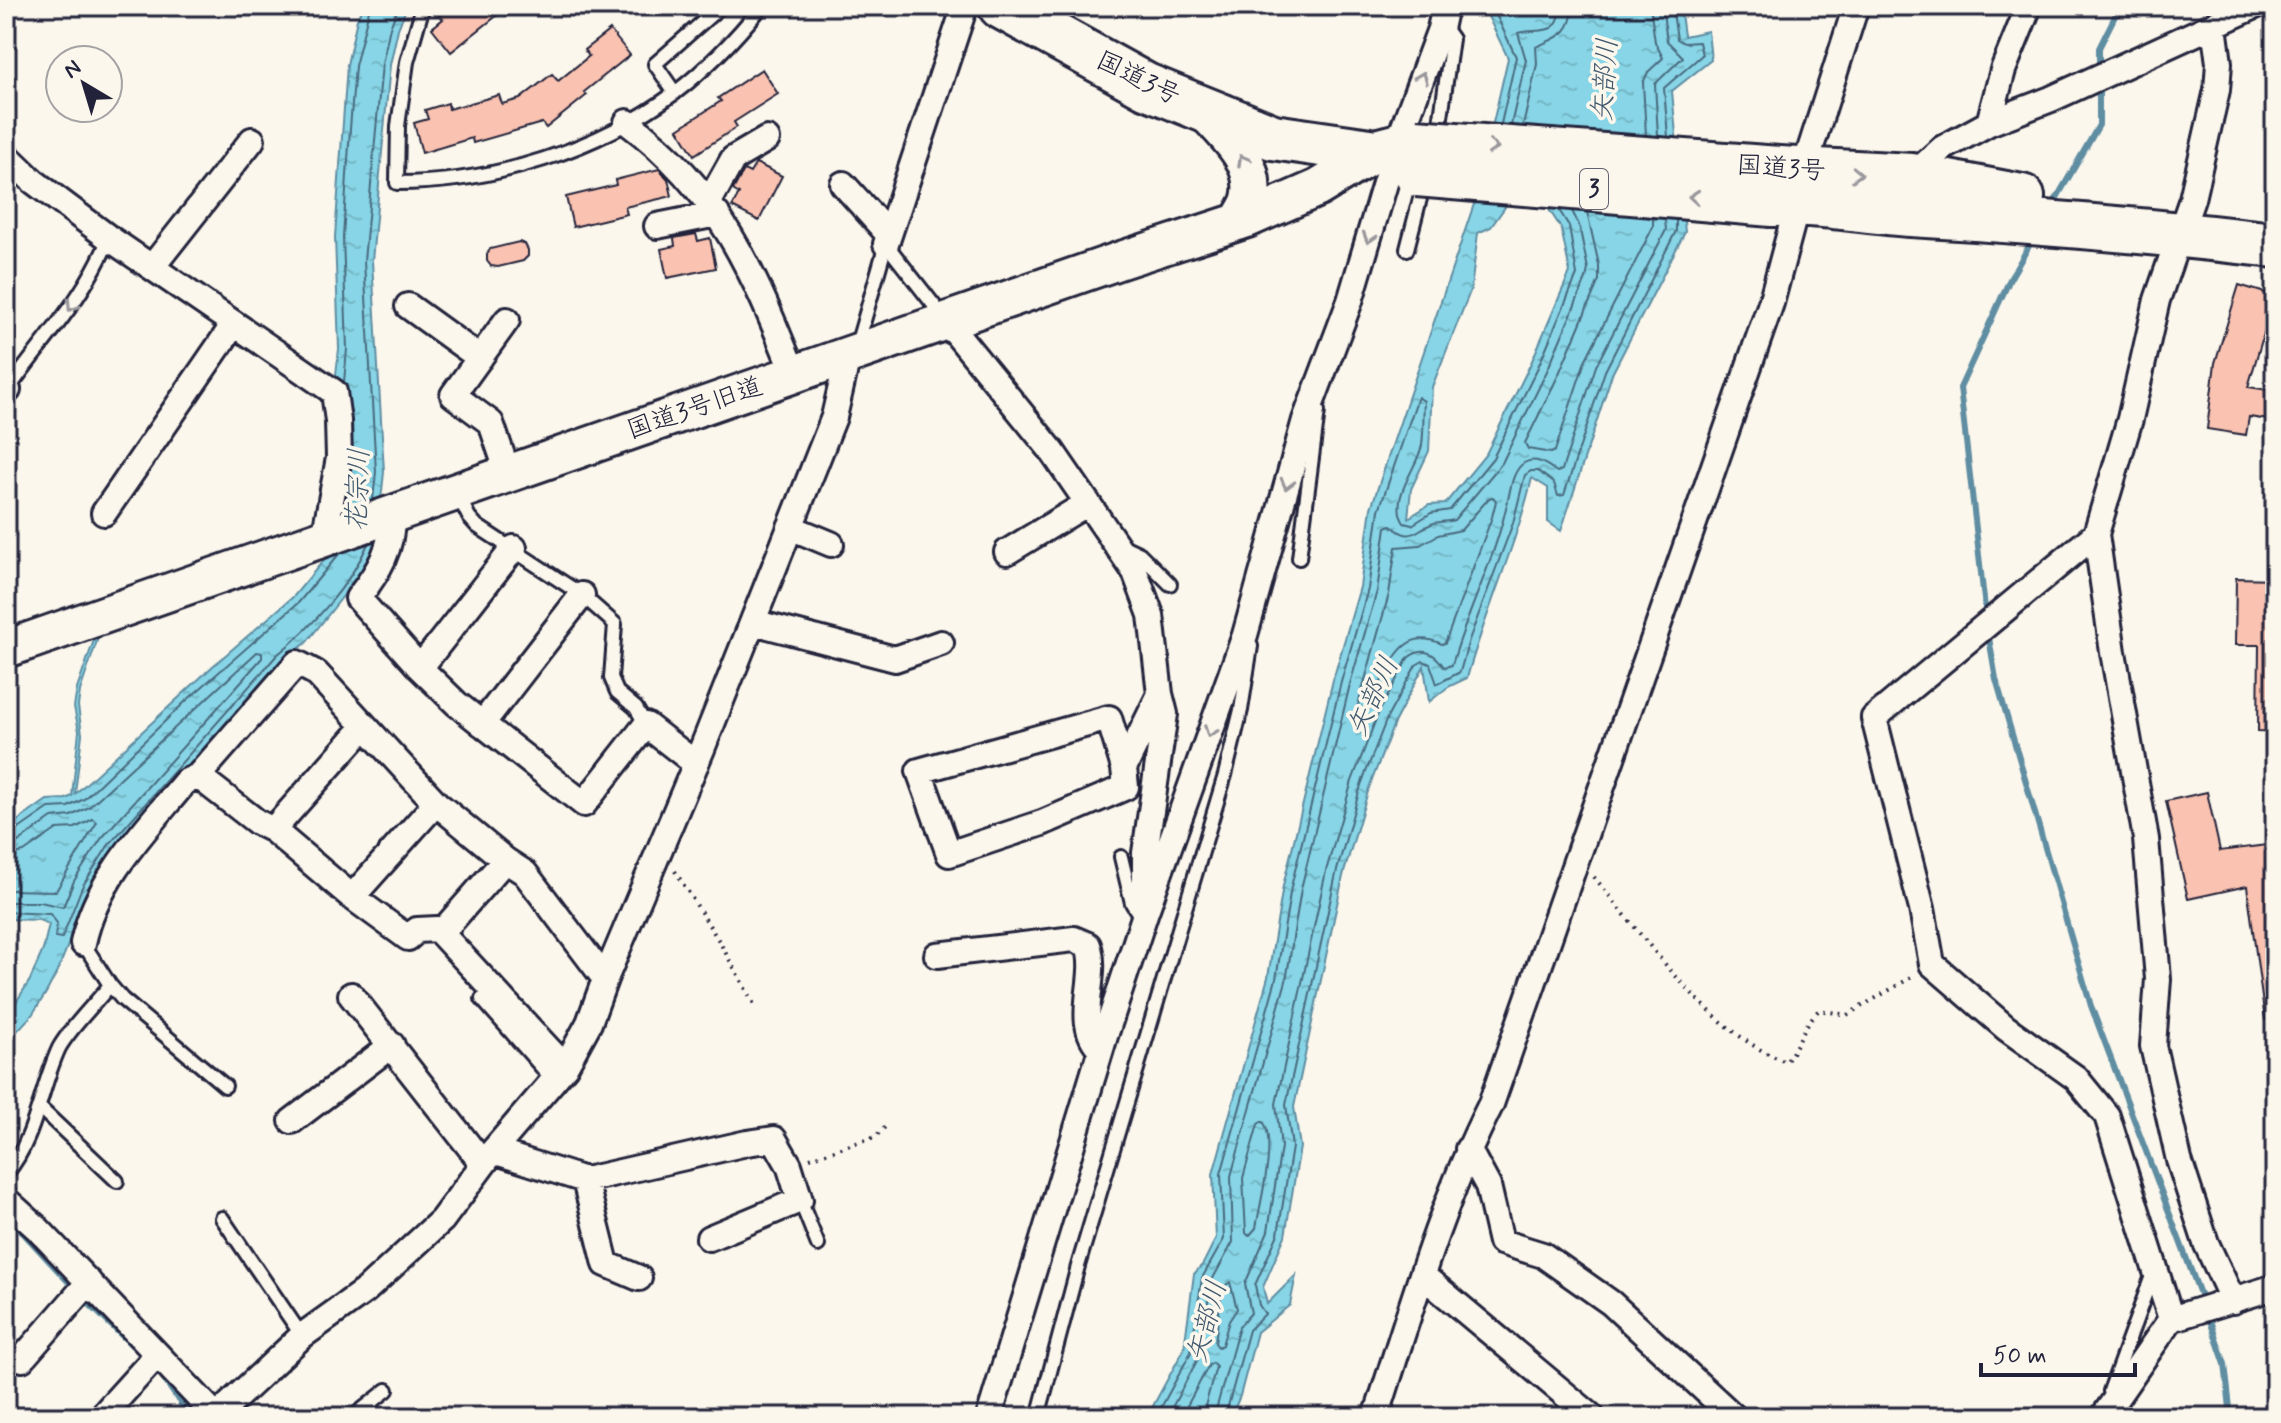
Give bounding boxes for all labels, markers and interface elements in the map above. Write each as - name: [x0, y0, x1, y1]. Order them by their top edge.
- water label: 矢部川: [1585, 37, 1627, 123]
- north arrow: [44, 44, 124, 124]
- street label: 国道3号: [1090, 44, 1186, 114]
- text: N: [59, 54, 87, 85]
- one-way arrow: [1412, 71, 1429, 85]
- one-way arrow: [1487, 138, 1500, 155]
- street label: 国道3号: [1735, 149, 1827, 189]
- one-way arrow: [1237, 154, 1253, 169]
- one-way arrow: [1851, 165, 1864, 182]
- road number: 3: [1580, 169, 1608, 209]
- one-way arrow: [1687, 189, 1700, 206]
- one-way arrow: [1362, 230, 1378, 244]
- one-way arrow: [66, 297, 81, 312]
- street label: 国道3号旧道: [622, 370, 768, 448]
- water label: 花宗川: [339, 447, 379, 533]
- one-way arrow: [1280, 477, 1296, 491]
- water label: 矢部川: [1339, 651, 1409, 743]
- one-way arrow: [1204, 725, 1220, 739]
- water label: 矢部川: [1179, 1277, 1237, 1367]
- scale bar: [1981, 1327, 2135, 1377]
- text: 50 m: [1993, 1341, 2047, 1372]

